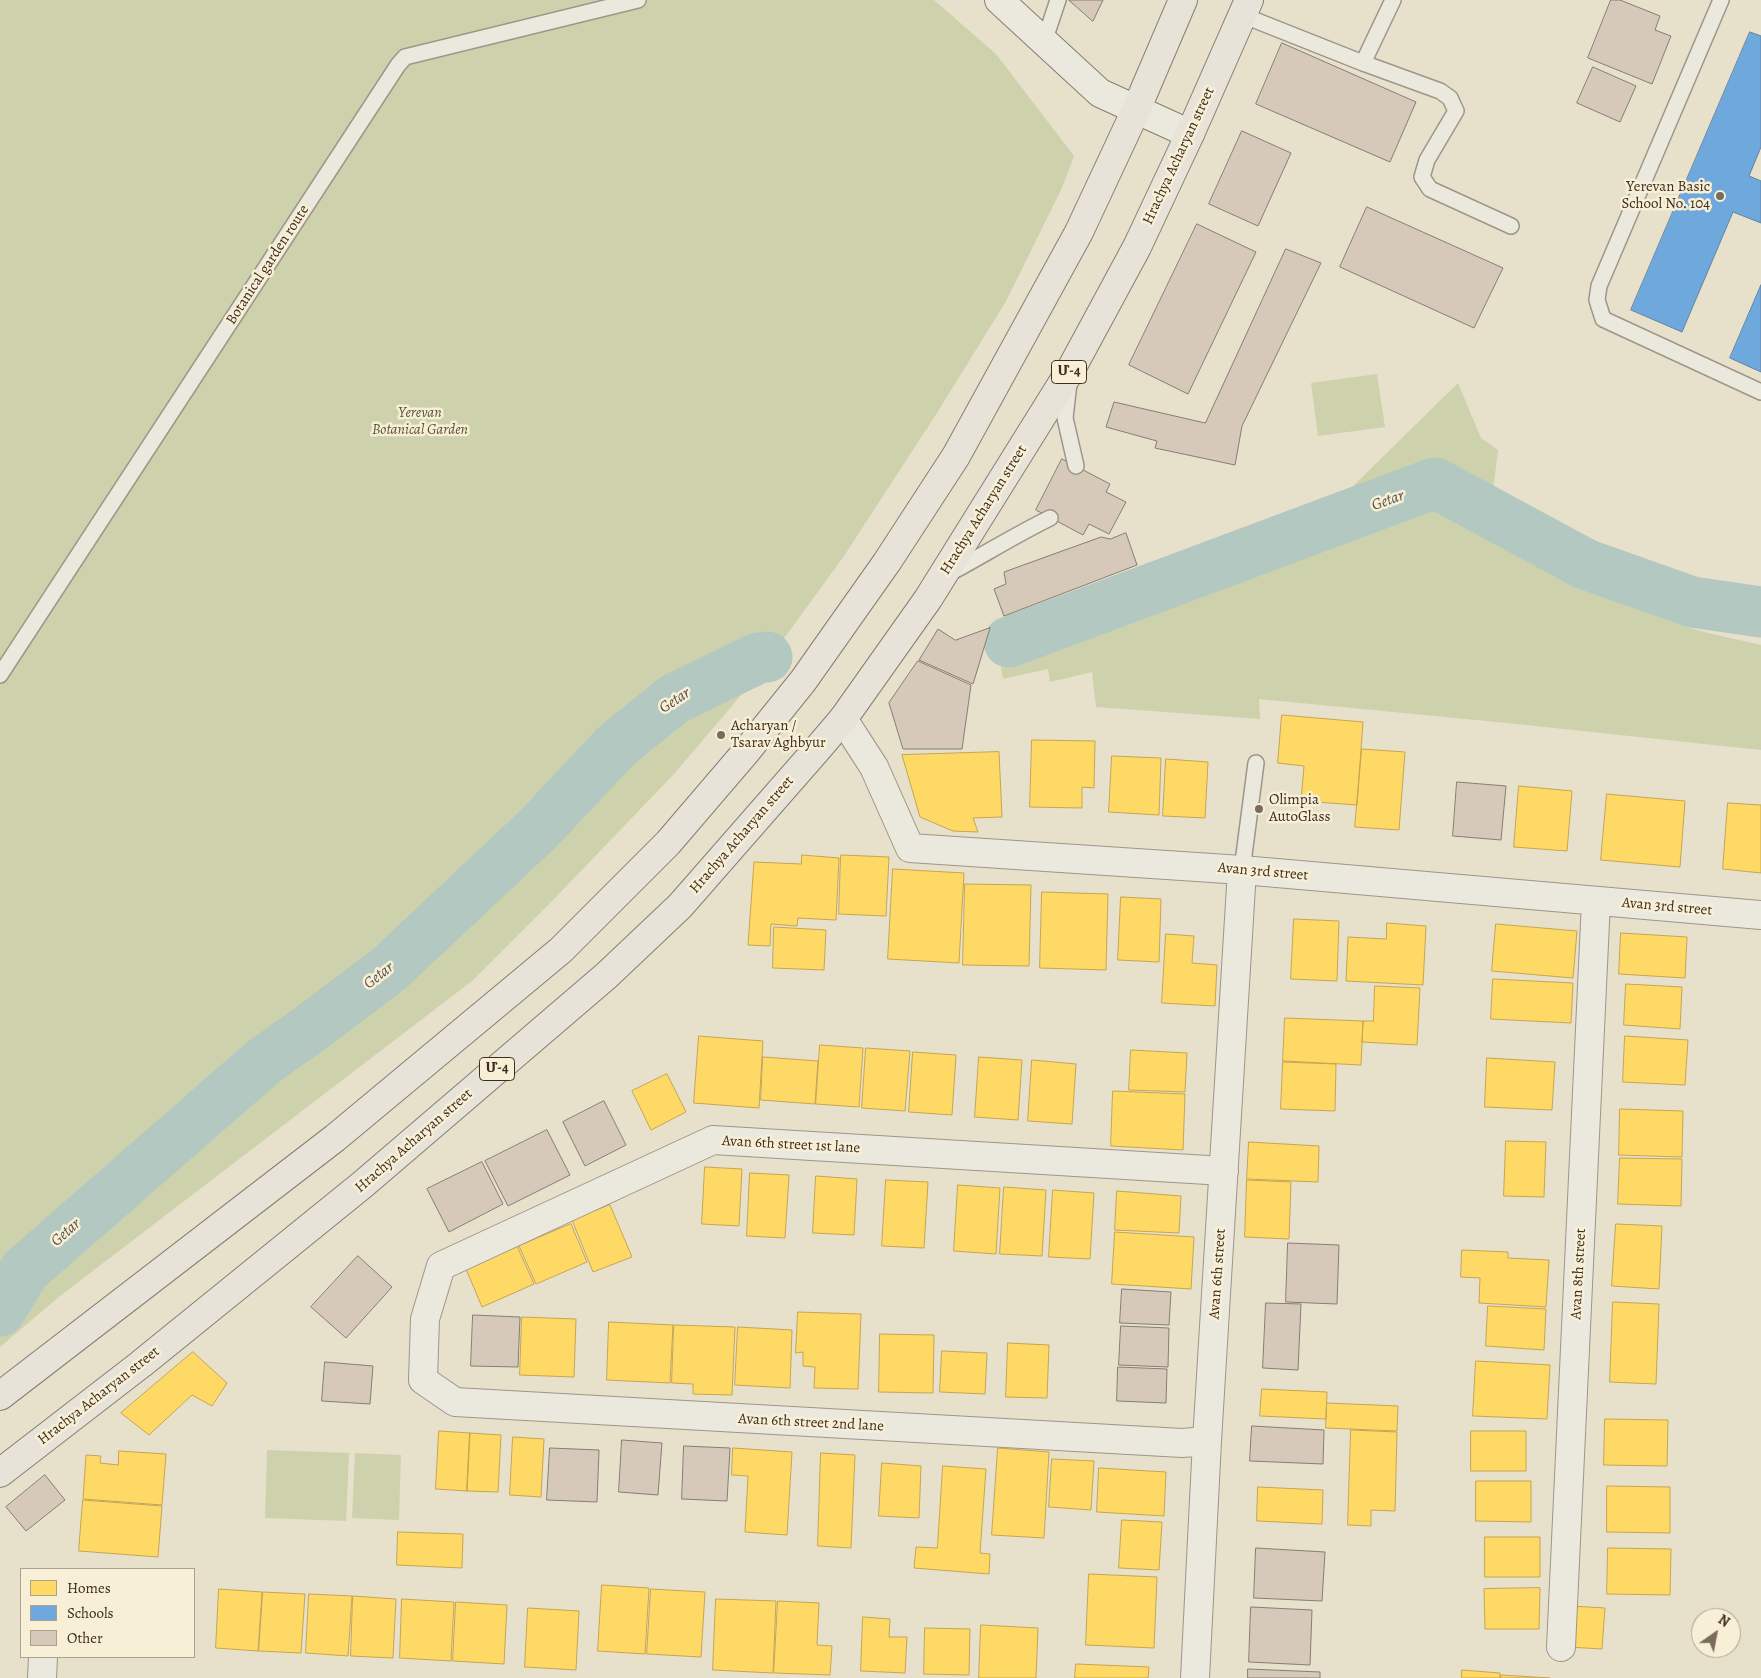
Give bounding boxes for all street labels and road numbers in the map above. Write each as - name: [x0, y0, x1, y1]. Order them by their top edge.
- street label: Hrachya Acharyan street: [1139, 84, 1219, 228]
- street label: Botanical garden route: [223, 202, 313, 328]
- road number: Մ-4: [1052, 361, 1086, 384]
- street label: Hrachya Acharyan street: [937, 442, 1031, 578]
- street label: Hrachya Acharyan street: [686, 773, 798, 897]
- street label: Avan 3rd street: [1217, 859, 1309, 885]
- street label: Avan 3rd street: [1621, 894, 1713, 920]
- road number: Մ-4: [480, 1058, 514, 1080]
- street label: Hrachya Acharyan street: [352, 1085, 476, 1197]
- street label: Avan 6th street 1st lane: [721, 1132, 861, 1158]
- street label: Avan 6th street: [1206, 1228, 1230, 1320]
- street label: Avan 8th street: [1568, 1228, 1590, 1320]
- street label: Hrachya Acharyan street: [34, 1343, 164, 1449]
- street label: Avan 6th street 2nd lane: [738, 1410, 884, 1436]

